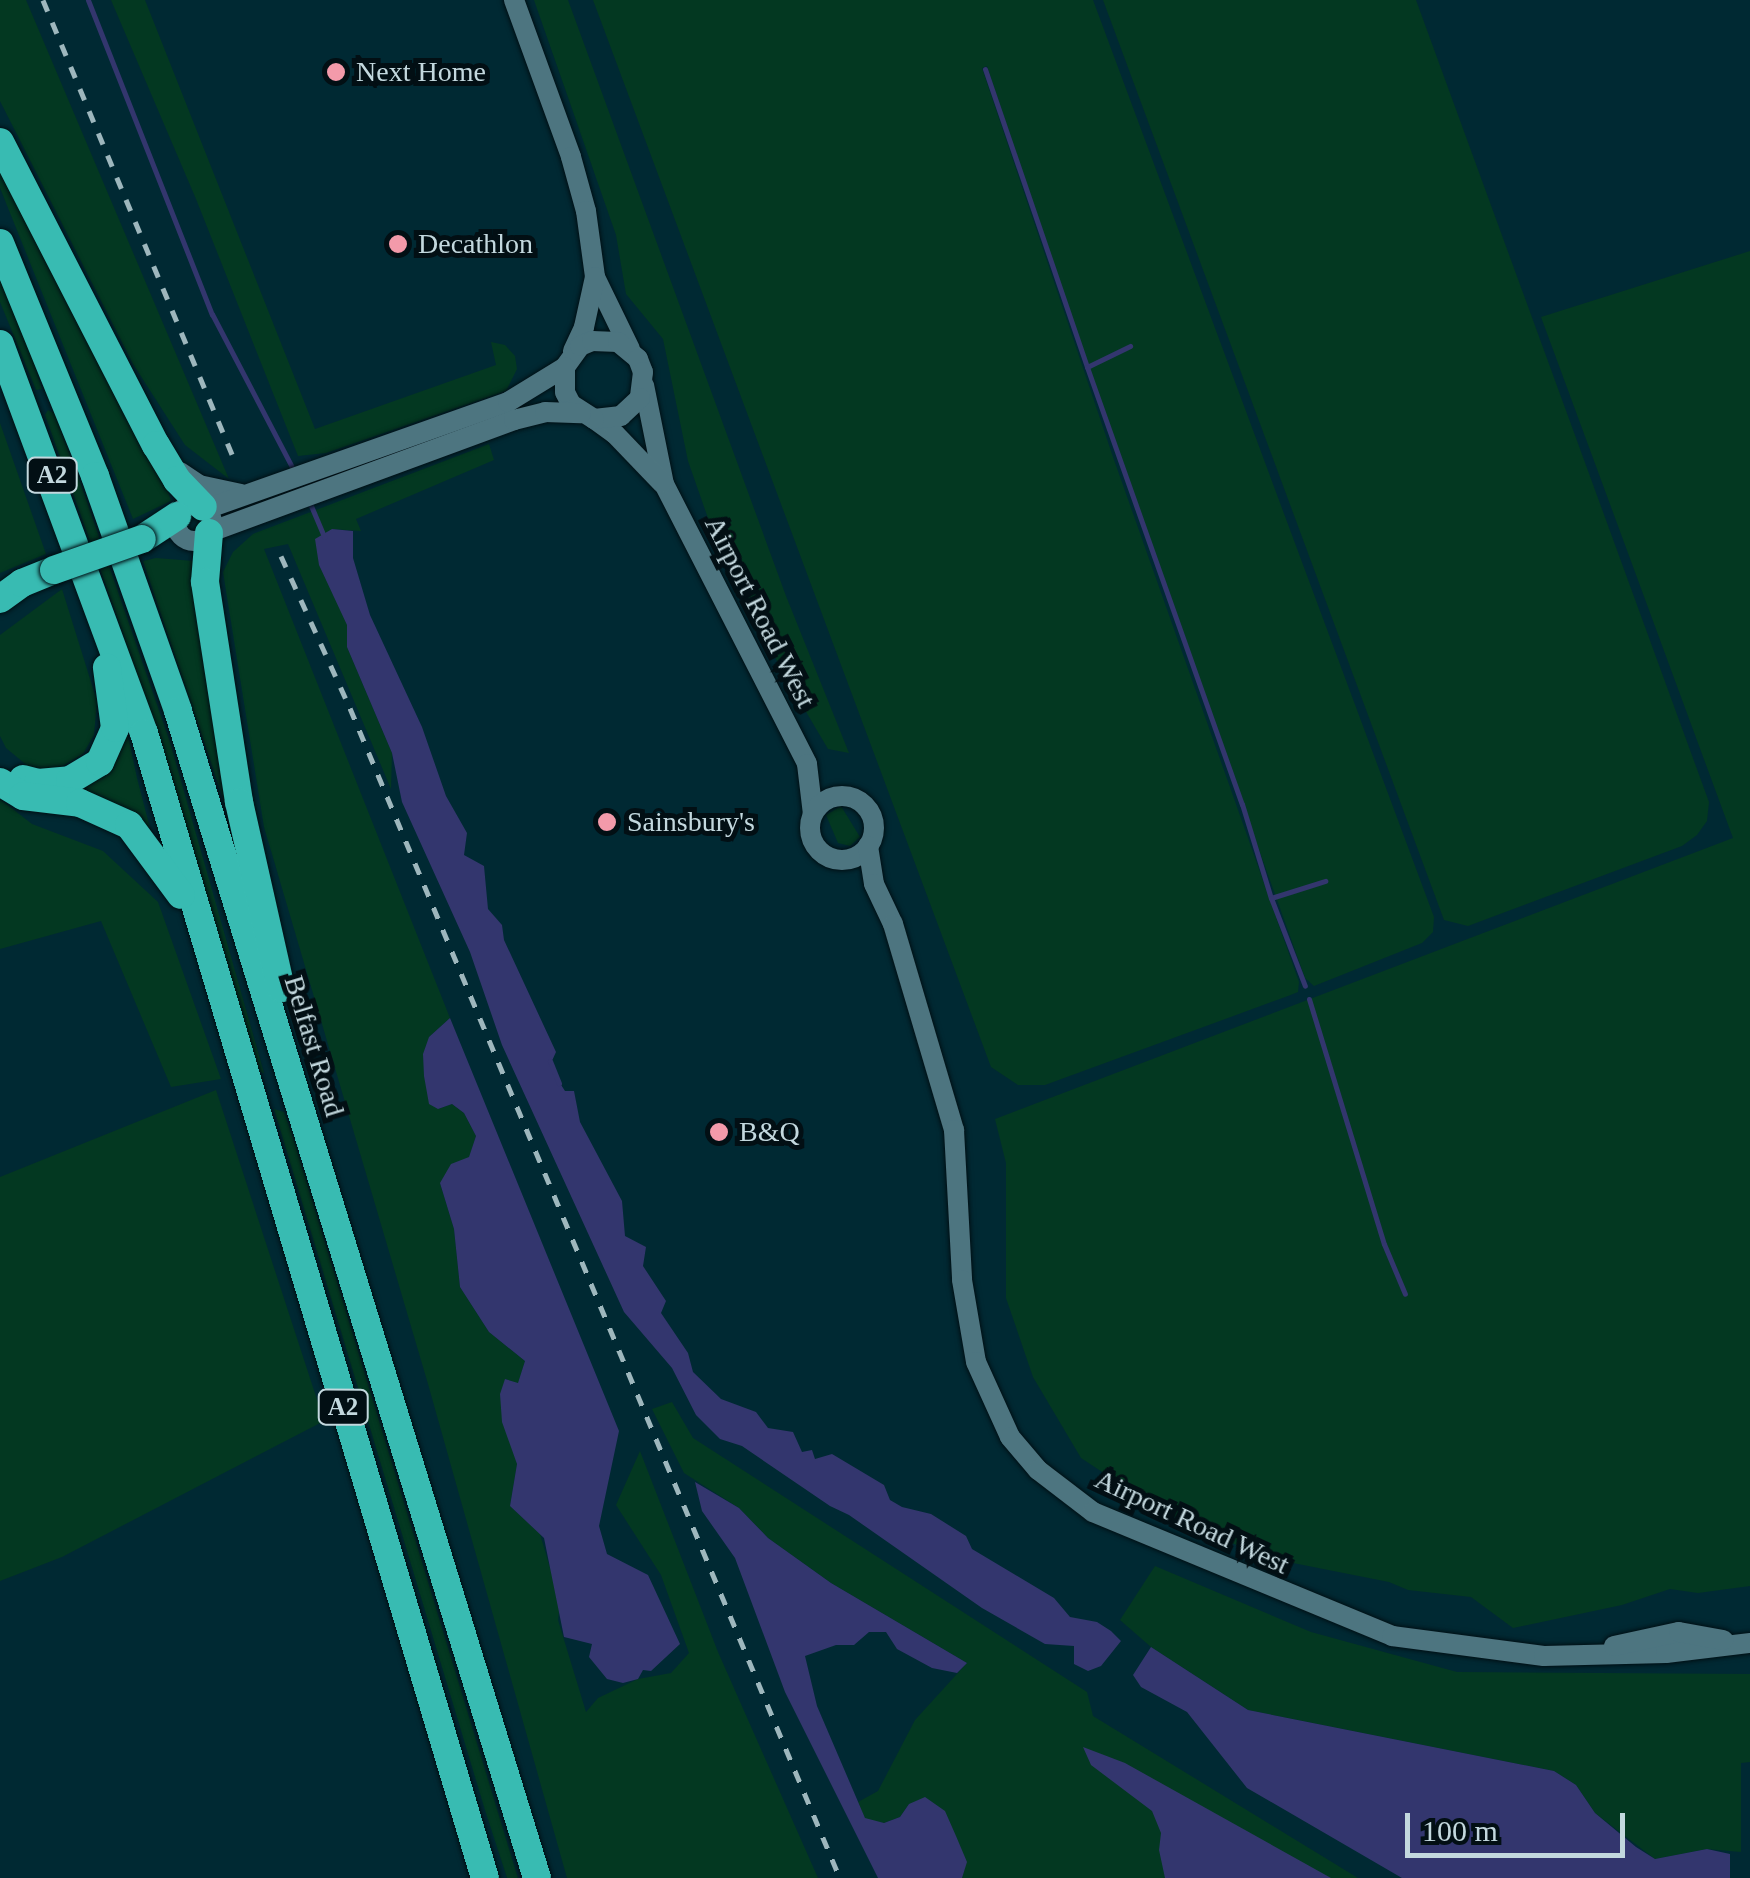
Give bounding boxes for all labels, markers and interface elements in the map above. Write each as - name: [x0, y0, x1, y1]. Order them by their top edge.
- place label: Next Home: [356, 55, 486, 89]
- marker: Next Home: [325, 61, 347, 83]
- place label: Decathlon: [418, 227, 533, 261]
- marker: Decathlon: [387, 233, 409, 255]
- road number: A2: [24, 455, 80, 495]
- street label: Airport Road West: [697, 510, 823, 714]
- place label: Sainsbury's: [627, 805, 755, 839]
- marker: Sainsbury's: [596, 811, 618, 833]
- street label: Belfast Road: [277, 972, 351, 1120]
- place label: B&Q: [739, 1115, 800, 1149]
- marker: B&Q: [708, 1121, 730, 1143]
- road number: A2: [316, 1387, 370, 1427]
- street label: Airport Road West: [1089, 1462, 1295, 1582]
- scale bar: [1410, 1793, 1630, 1855]
- text: 100 m: [1422, 1814, 1498, 1847]

